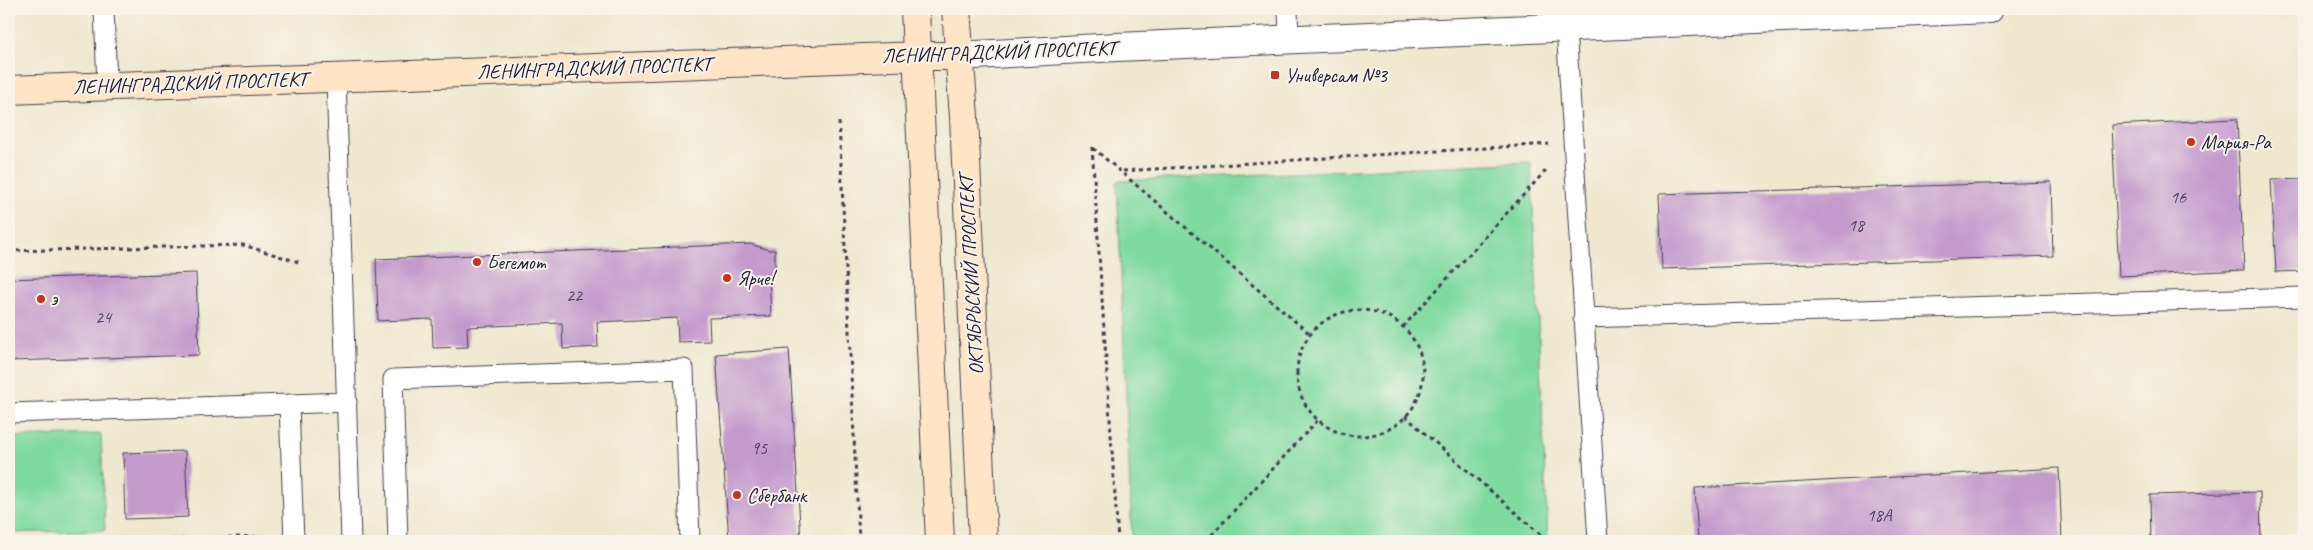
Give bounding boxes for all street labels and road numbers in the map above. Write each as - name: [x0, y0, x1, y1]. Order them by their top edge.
- street label: ЛЕНИНГРАДСКИЙ ПРОСПЕКТ: [882, 35, 1121, 69]
- street label: ЛЕНИНГРАДСКИЙ ПРОСПЕКТ: [477, 51, 716, 85]
- street label: ЛЕНИНГРАДСКИЙ ПРОСПЕКТ: [73, 66, 312, 100]
- street label: ОКТЯБРЬСКИЙ ПРОСПЕКТ: [953, 170, 989, 376]

